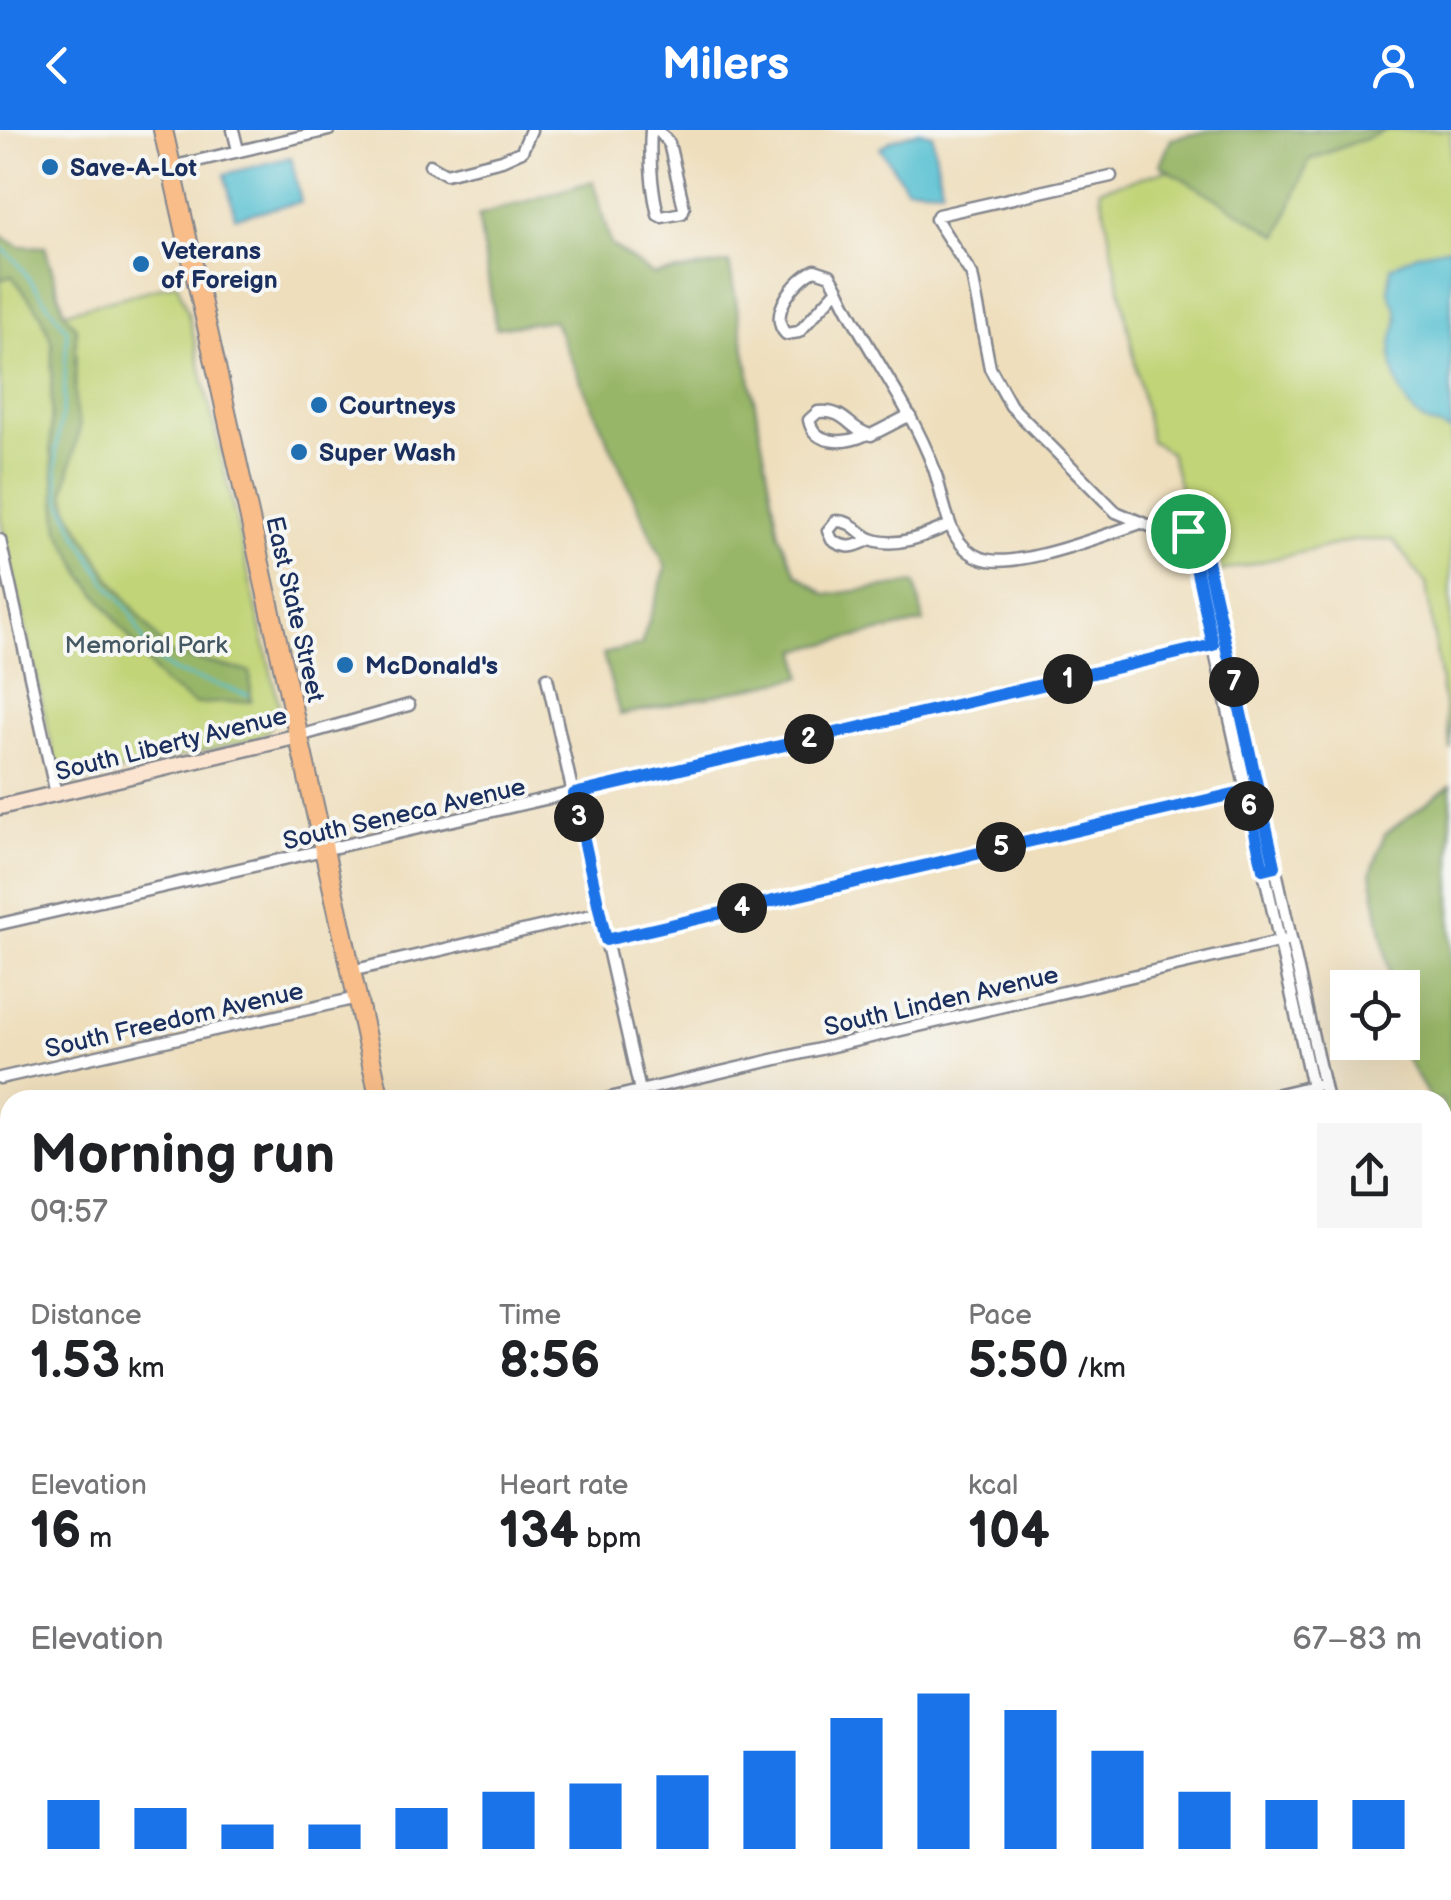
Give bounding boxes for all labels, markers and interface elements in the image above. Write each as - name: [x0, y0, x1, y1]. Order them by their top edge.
- icon: back: [30, 38, 85, 93]
- text: Milers: [662, 38, 789, 93]
- icon: person: [1366, 38, 1421, 93]
- place label: Save-A-Lot: [70, 153, 197, 184]
- marker: Save-A-Lot: [39, 156, 61, 178]
- place label: Veterans of Foreign: [161, 236, 278, 296]
- marker: Veterans of Foreign: [130, 253, 152, 275]
- place label: Courtneys: [339, 391, 456, 422]
- marker: Courtneys: [308, 394, 330, 416]
- place label: Super Wash: [319, 438, 456, 469]
- marker: Super Wash: [288, 441, 310, 463]
- pin: [1146, 489, 1231, 574]
- icon: arrive: [1161, 504, 1216, 559]
- street label: East State Street: [258, 513, 331, 706]
- park label: Memorial Park: [65, 630, 228, 661]
- place label: McDonald's: [365, 651, 498, 682]
- marker: McDonald's: [334, 654, 356, 676]
- pin: 1: [1043, 654, 1093, 704]
- pin: 7: [1209, 657, 1259, 707]
- text: 1: [1062, 662, 1074, 695]
- text: 7: [1226, 665, 1242, 698]
- street label: South Liberty Avenue: [52, 701, 291, 788]
- pin: 2: [784, 714, 834, 764]
- text: 2: [801, 722, 817, 755]
- street label: South Seneca Avenue: [280, 771, 529, 857]
- pin: 6: [1224, 781, 1274, 831]
- text: 6: [1241, 789, 1257, 822]
- pin: 3: [554, 792, 604, 842]
- text: 3: [571, 800, 587, 833]
- pin: 5: [976, 822, 1026, 872]
- text: 5: [993, 830, 1009, 863]
- pin: 4: [717, 883, 767, 933]
- text: 4: [734, 891, 750, 924]
- street label: South Linden Avenue: [821, 959, 1062, 1044]
- map controls: [1330, 970, 1420, 1060]
- button: locate: [1330, 970, 1420, 1060]
- street label: South Freedom Avenue: [42, 976, 307, 1065]
- text: Morning run: [30, 1122, 335, 1189]
- button: share: [1317, 1123, 1422, 1228]
- text: 09:57: [30, 1193, 108, 1232]
- text: Distance: [30, 1299, 142, 1332]
- text: Time: [499, 1299, 561, 1332]
- text: Pace: [968, 1299, 1032, 1332]
- text: 1.53: [30, 1332, 120, 1392]
- text: 8:56: [499, 1332, 600, 1392]
- text: 5:50: [968, 1332, 1069, 1392]
- text: km: [120, 1352, 165, 1385]
- text: /km: [1069, 1352, 1126, 1385]
- text: Elevation: [30, 1469, 147, 1502]
- text: Heart rate: [499, 1469, 628, 1502]
- text: kcal: [968, 1469, 1018, 1502]
- text: 16: [30, 1502, 81, 1562]
- text: 134: [499, 1502, 579, 1562]
- text: 104: [968, 1502, 1050, 1562]
- text: m: [81, 1522, 112, 1555]
- text: bpm: [579, 1522, 641, 1555]
- text: Elevation: [30, 1620, 163, 1659]
- text: 67–83 m: [1292, 1620, 1422, 1659]

